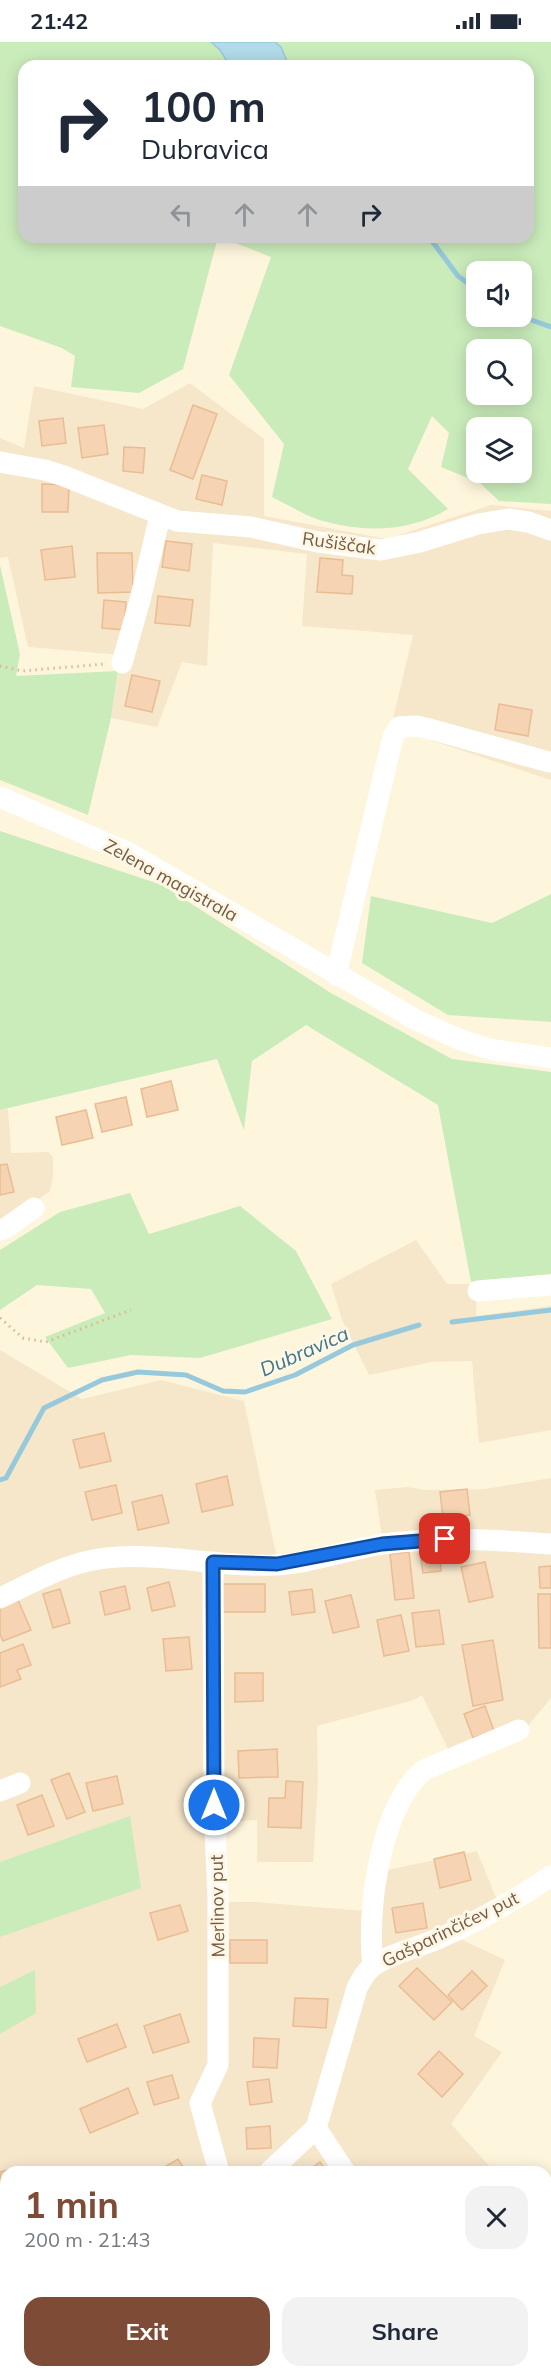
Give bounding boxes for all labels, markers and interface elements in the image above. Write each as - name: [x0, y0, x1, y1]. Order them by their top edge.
- text: 21:42: [30, 7, 88, 35]
- text: 100 m: [141, 80, 266, 133]
- icon: right: [42, 84, 120, 162]
- text: Dubravica: [141, 132, 269, 166]
- icon: left: [165, 198, 198, 231]
- icon: ahead: [228, 198, 261, 231]
- icon: ahead: [291, 198, 324, 231]
- icon: right: [354, 198, 387, 231]
- map controls: [466, 261, 532, 483]
- button: sound: [466, 261, 532, 327]
- button: search: [466, 339, 532, 405]
- button: layers: [466, 417, 532, 483]
- street label: Rušiščak: [301, 526, 378, 560]
- street label: Zelena magistrala: [100, 834, 242, 926]
- water label: Dubravica: [256, 1320, 352, 1382]
- pin: [419, 1513, 470, 1564]
- icon: arrive: [428, 1522, 461, 1555]
- position arrow: [182, 1773, 246, 1837]
- street label: Merlinov put: [205, 1854, 229, 1958]
- street label: Gašparinčićev put: [378, 1886, 522, 1972]
- text: 1 min: [24, 2182, 119, 2227]
- button: close: [465, 2186, 528, 2249]
- text: 200 m · 21:43: [24, 2227, 150, 2252]
- button: Exit: [24, 2297, 270, 2366]
- button: Share: [282, 2297, 528, 2366]

